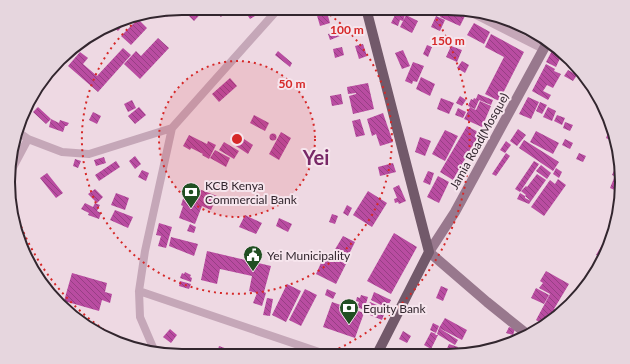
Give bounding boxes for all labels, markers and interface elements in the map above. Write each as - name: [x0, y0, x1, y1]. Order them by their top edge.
- text: 100 m: [330, 22, 364, 37]
- text: 150 m: [431, 33, 465, 48]
- text: 50 m: [279, 76, 305, 91]
- street label: Jamia Road(Mosque): [446, 90, 512, 192]
- centre of rings: [230, 132, 244, 146]
- district label: Yei: [302, 145, 329, 169]
- place label: KCB Kenya Commercial Bank: [205, 178, 298, 207]
- bank icon: KCB Kenya Commercial Bank: [180, 181, 202, 209]
- public building icon: Yei Municipality: [242, 244, 264, 272]
- place label: Yei Municipality: [267, 248, 351, 263]
- bank icon: Equity Bank: [338, 297, 360, 325]
- place label: Equity Bank: [363, 301, 427, 316]

